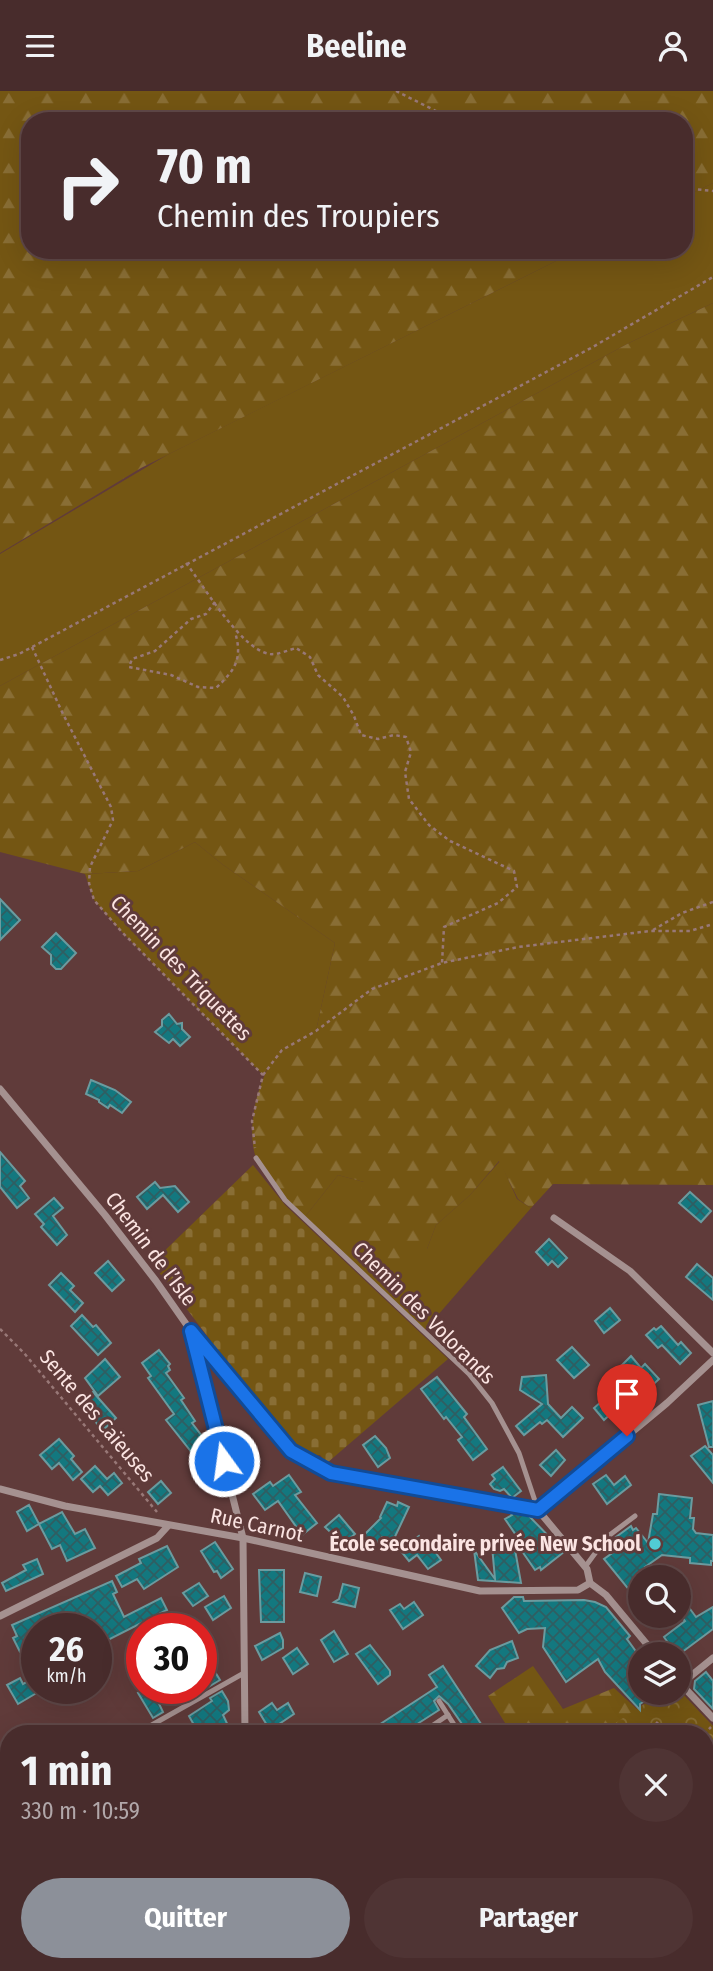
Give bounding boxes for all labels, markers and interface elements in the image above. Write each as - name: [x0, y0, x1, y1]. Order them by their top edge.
- icon: menu: [21, 27, 59, 65]
- text: Beeline: [306, 27, 407, 65]
- icon: person: [654, 27, 692, 65]
- text: 70 m: [157, 137, 252, 196]
- icon: right: [42, 140, 133, 231]
- text: Chemin des Troupiers: [157, 197, 440, 235]
- street label: Chemin des Triquettes: [105, 890, 257, 1046]
- street label: Chemin de l’Isle: [100, 1187, 202, 1311]
- street label: Chemin des Volorands: [347, 1236, 501, 1390]
- street label: Sente des Caïeuses: [34, 1344, 160, 1488]
- pin: [597, 1364, 657, 1436]
- icon: arrive: [608, 1375, 646, 1413]
- position arrow: [187, 1424, 261, 1498]
- street label: Rue Carnot: [208, 1502, 306, 1548]
- place label: École secondaire privée New School: [330, 1530, 641, 1557]
- marker: École secondaire privée New School: [647, 1536, 663, 1552]
- map controls: [628, 1565, 691, 1705]
- button: search: [628, 1565, 691, 1628]
- speed limit sign: 30: [126, 1613, 217, 1704]
- text: 26: [49, 1628, 84, 1670]
- button: layers: [628, 1642, 691, 1705]
- text: km/h: [46, 1665, 87, 1687]
- text: 1 min: [21, 1746, 112, 1796]
- button: close: [619, 1748, 693, 1822]
- text: 330 m · 10:59: [21, 1797, 140, 1825]
- button: Quitter: [21, 1878, 350, 1958]
- button: Partager: [364, 1878, 693, 1958]

